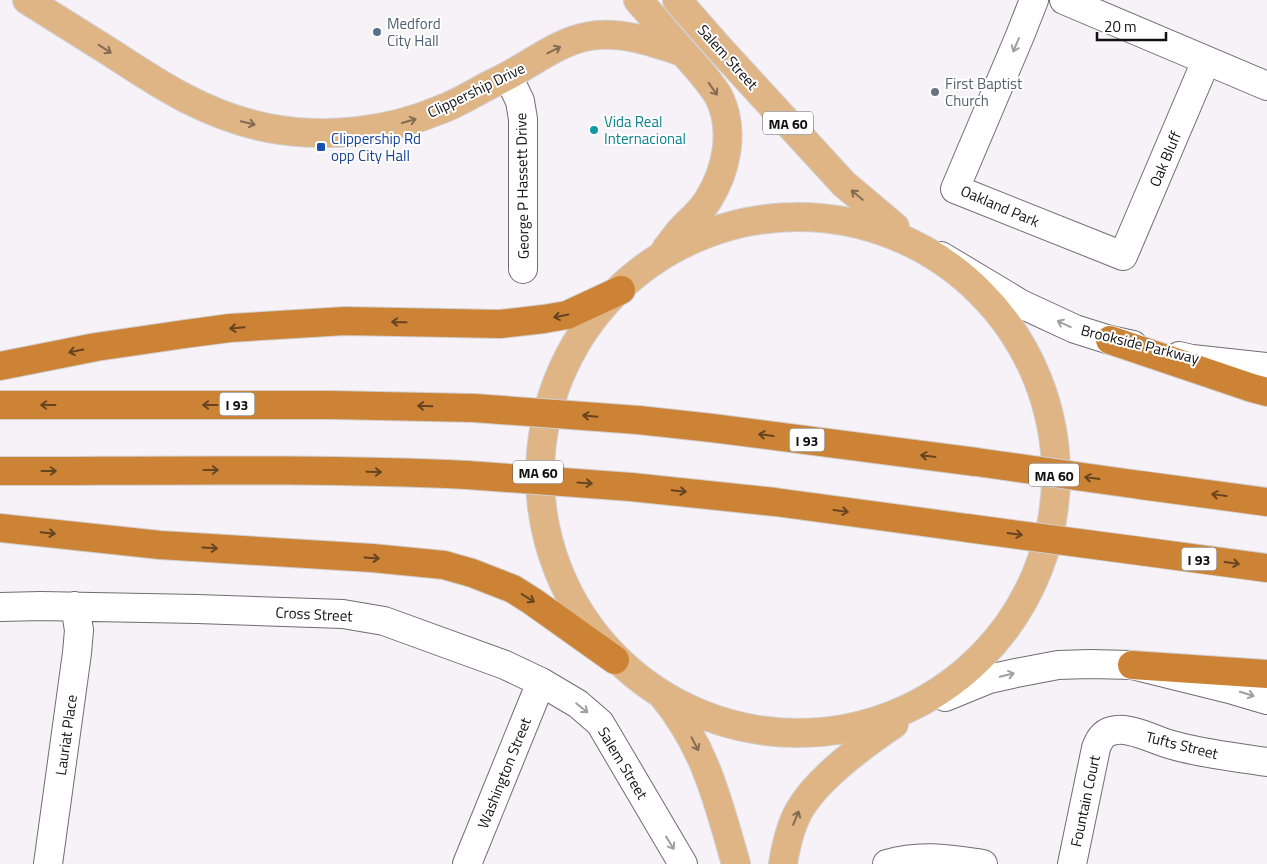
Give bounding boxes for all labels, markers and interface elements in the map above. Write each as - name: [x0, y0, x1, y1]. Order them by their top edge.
- scale bar: [1097, 10, 1166, 42]
- place label: Medford City Hall: [387, 12, 441, 52]
- text: 20 m: [1104, 15, 1137, 38]
- street label: Salem Street: [692, 19, 764, 95]
- marker: Medford City Hall: [371, 26, 383, 38]
- one-way arrow: [1011, 37, 1021, 52]
- one-way arrow: [97, 44, 111, 54]
- one-way arrow: [546, 45, 561, 54]
- street label: Clippership Drive: [423, 56, 529, 124]
- place label: First Baptist Church: [945, 72, 1023, 112]
- one-way arrow: [708, 82, 718, 96]
- marker: First Baptist Church: [929, 86, 941, 98]
- place label: Vida Real Internacional: [604, 110, 686, 150]
- road number: MA 60: [763, 112, 813, 134]
- street label: George P Hassett Drive: [509, 113, 535, 259]
- one-way arrow: [400, 115, 416, 125]
- one-way arrow: [240, 119, 256, 129]
- marker: Vida Real Internacional: [588, 124, 600, 136]
- place label: Clippership Rd opp City Hall: [331, 127, 421, 167]
- street label: Oak Bluff: [1143, 128, 1187, 190]
- marker: Clippership Rd opp City Hall: [315, 141, 327, 153]
- street label: Oakland Park: [957, 179, 1043, 233]
- one-way arrow: [851, 189, 864, 200]
- one-way arrow: [553, 312, 569, 321]
- one-way arrow: [391, 317, 407, 326]
- street label: Brookside Parkway: [1078, 318, 1202, 370]
- one-way arrow: [1057, 319, 1072, 328]
- one-way arrow: [229, 323, 245, 333]
- one-way arrow: [68, 346, 84, 356]
- road number: I 93: [220, 392, 254, 416]
- one-way arrow: [40, 400, 56, 410]
- one-way arrow: [203, 400, 219, 410]
- one-way arrow: [418, 402, 434, 411]
- one-way arrow: [582, 411, 598, 421]
- road number: I 93: [790, 428, 824, 452]
- one-way arrow: [759, 430, 775, 440]
- one-way arrow: [920, 451, 936, 461]
- road number: MA 60: [513, 461, 563, 484]
- road number: MA 60: [1029, 464, 1079, 486]
- one-way arrow: [202, 465, 219, 475]
- one-way arrow: [40, 466, 56, 476]
- one-way arrow: [365, 467, 381, 476]
- one-way arrow: [1084, 473, 1100, 483]
- one-way arrow: [577, 478, 593, 488]
- one-way arrow: [671, 487, 687, 496]
- one-way arrow: [1211, 490, 1227, 500]
- one-way arrow: [832, 506, 848, 516]
- one-way arrow: [40, 528, 56, 538]
- one-way arrow: [1007, 529, 1023, 539]
- one-way arrow: [202, 544, 218, 553]
- road number: I 93: [1182, 548, 1216, 570]
- one-way arrow: [364, 553, 380, 563]
- one-way arrow: [1224, 558, 1240, 568]
- one-way arrow: [520, 594, 534, 604]
- street label: Cross Street: [275, 601, 354, 628]
- one-way arrow: [999, 670, 1015, 679]
- one-way arrow: [1239, 690, 1255, 700]
- street label: Lauriat Place: [49, 693, 83, 777]
- one-way arrow: [575, 702, 588, 713]
- street label: Washington Street: [471, 713, 537, 832]
- street label: Salem Street: [592, 722, 654, 804]
- street label: Tufts Street: [1143, 725, 1221, 765]
- one-way arrow: [691, 736, 700, 751]
- street label: Fountain Court: [1064, 752, 1106, 849]
- one-way arrow: [792, 811, 802, 826]
- one-way arrow: [665, 836, 675, 850]

